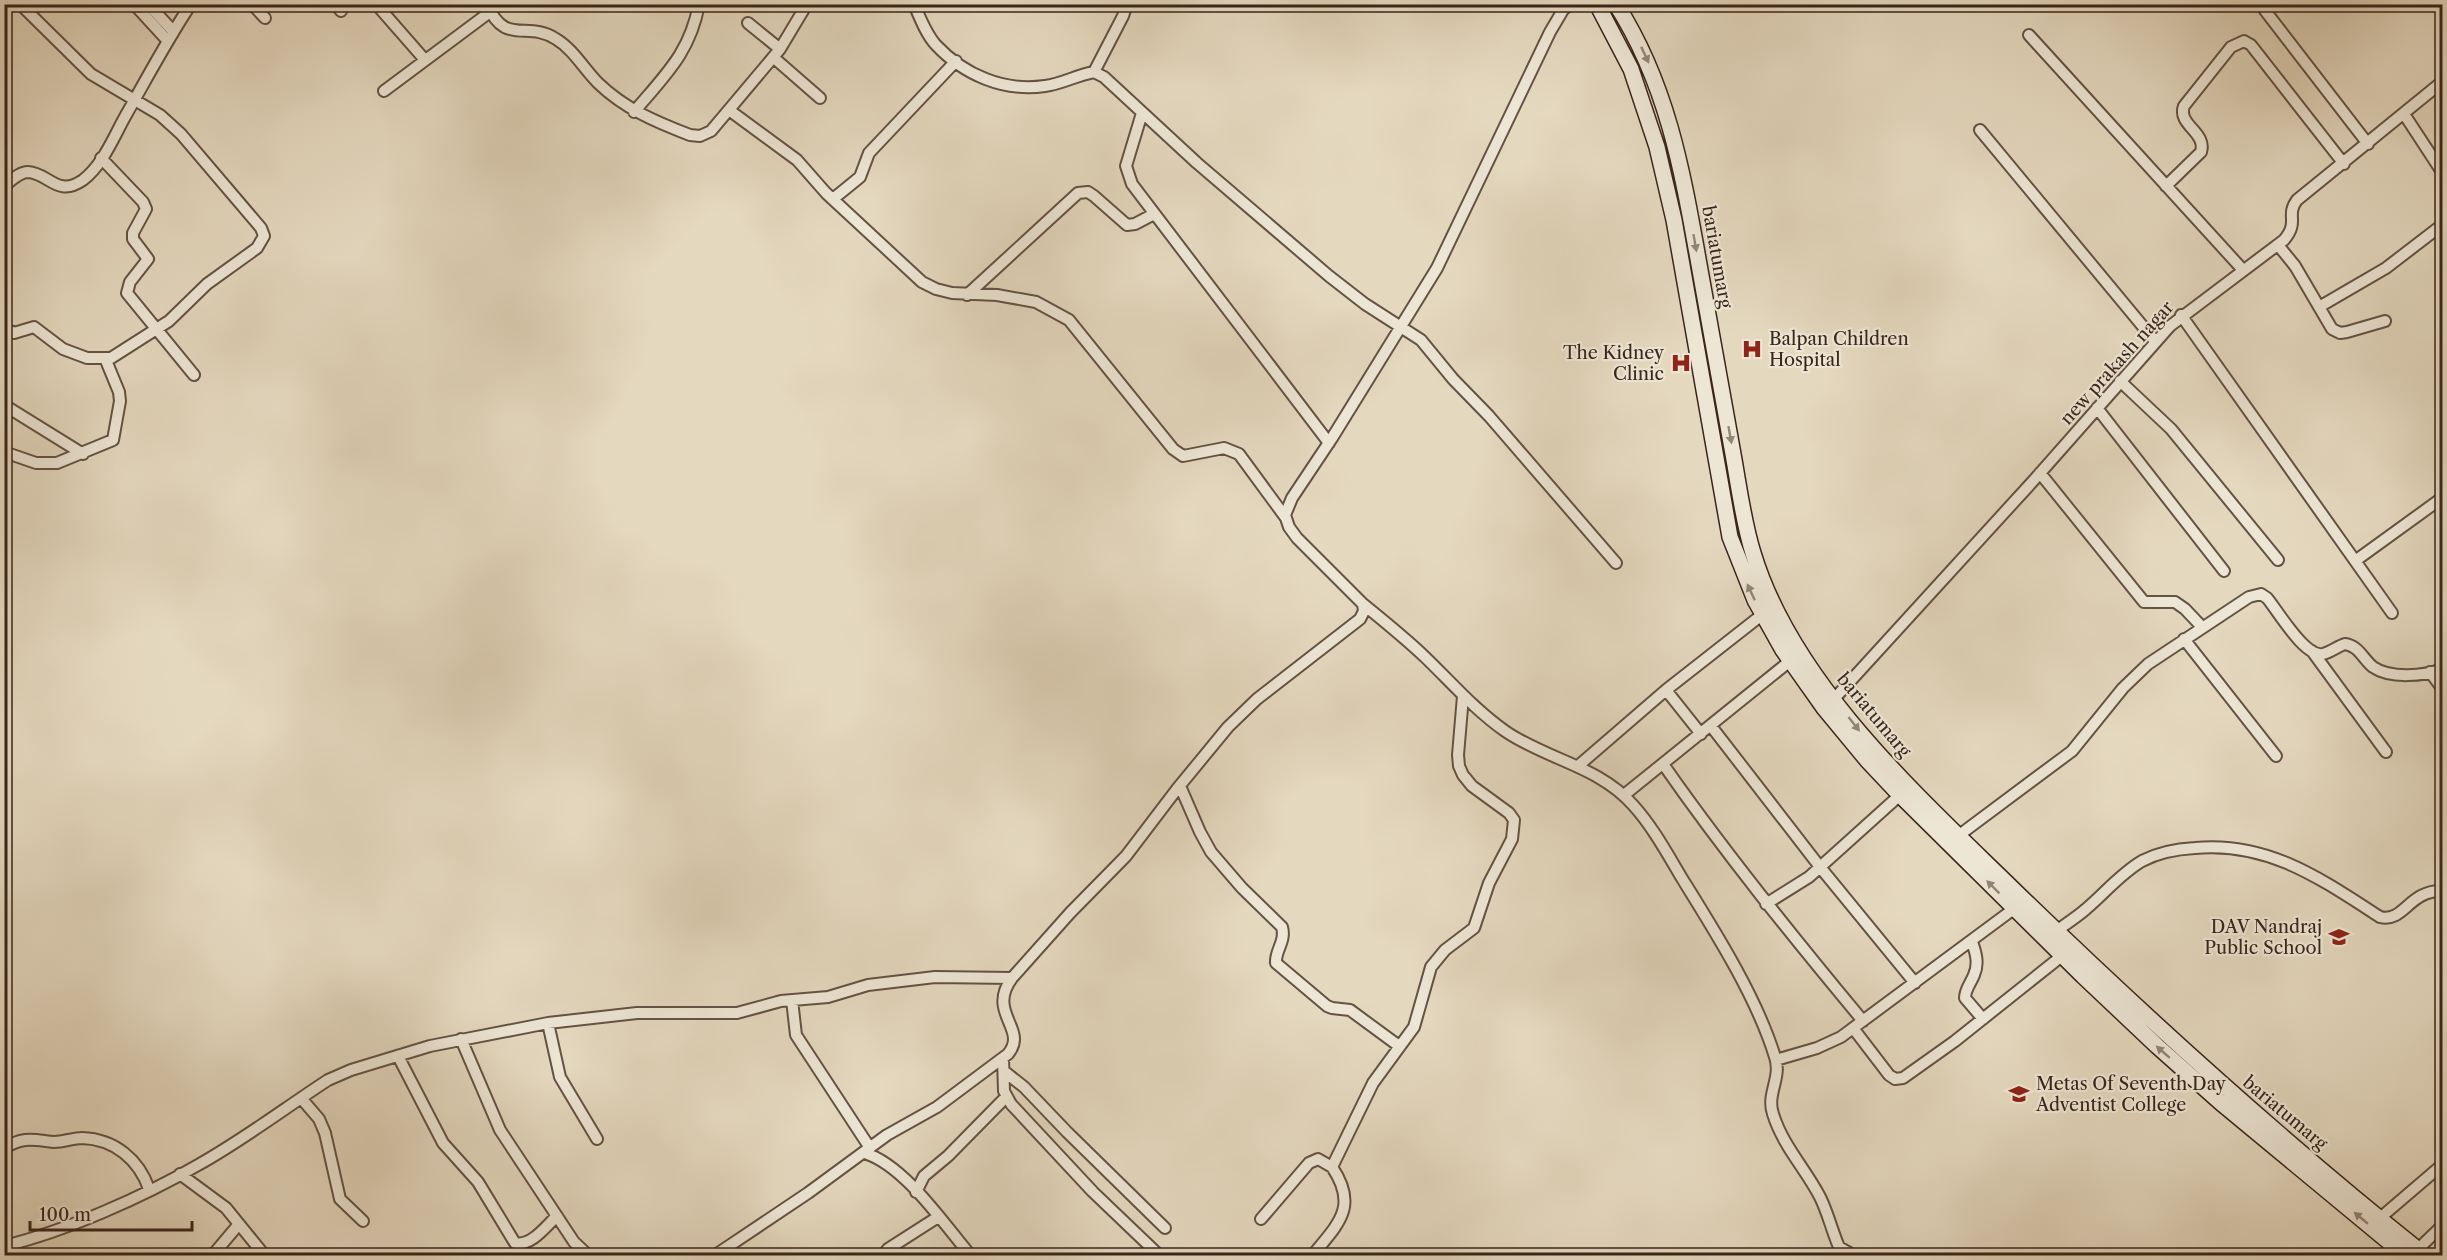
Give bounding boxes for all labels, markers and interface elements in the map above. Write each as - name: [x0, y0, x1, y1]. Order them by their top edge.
- one-way arrow: [1640, 47, 1649, 64]
- street label: bariatumarg: [1697, 204, 1737, 310]
- one-way arrow: [1691, 234, 1700, 253]
- street label: new prakash nagar: [2056, 296, 2179, 429]
- place label: Balpan Children Hospital: [1769, 328, 1909, 371]
- hospital icon: Balpan Children Hospital: [1740, 337, 1764, 361]
- place label: The Kidney Clinic: [1563, 342, 1665, 385]
- hospital icon: The Kidney Clinic: [1669, 351, 1693, 375]
- one-way arrow: [1725, 426, 1734, 445]
- one-way arrow: [1747, 584, 1756, 601]
- street label: bariatumarg: [1832, 668, 1916, 762]
- one-way arrow: [1848, 716, 1861, 732]
- one-way arrow: [1987, 881, 2001, 895]
- place label: DAV Nandraj Public School: [2204, 916, 2322, 959]
- school or university icon: DAV Nandraj Public School: [2327, 925, 2351, 949]
- one-way arrow: [2156, 1045, 2171, 1059]
- street label: bariatumarg: [2238, 1071, 2332, 1155]
- place label: Metas Of Seventh Day Adventist College: [2035, 1073, 2227, 1116]
- school or university icon: Metas Of Seventh Day Adventist College: [2007, 1082, 2031, 1106]
- scale bar: [30, 1194, 192, 1232]
- text: 100 m: [39, 1204, 91, 1226]
- one-way arrow: [2353, 1212, 2369, 1225]

